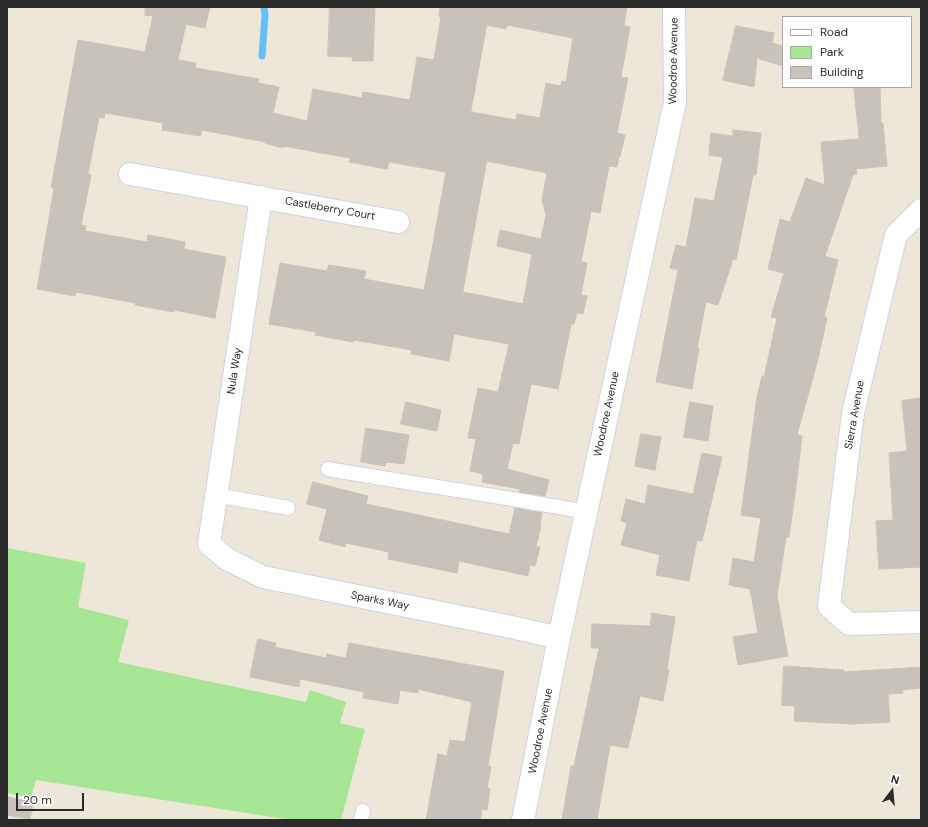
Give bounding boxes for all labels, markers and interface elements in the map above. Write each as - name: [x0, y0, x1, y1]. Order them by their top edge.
- legend: [782, 16, 912, 88]
- street label: Woodroe Avenue: [667, 17, 681, 105]
- text: Road: [820, 24, 848, 40]
- text: Park: [820, 44, 844, 60]
- text: Building: [820, 64, 864, 80]
- street label: Castleberry Court: [284, 195, 376, 223]
- street label: Nula Way: [225, 347, 245, 395]
- street label: Woodroe Avenue: [592, 370, 622, 458]
- street label: Sierra Avenue: [842, 380, 868, 450]
- street label: Sparks Way: [350, 589, 410, 613]
- street label: Woodroe Avenue: [526, 687, 556, 775]
- north arrow: [872, 771, 912, 811]
- text: N: [890, 772, 901, 787]
- scale bar: [18, 785, 86, 811]
- text: 20 m: [23, 792, 52, 808]

